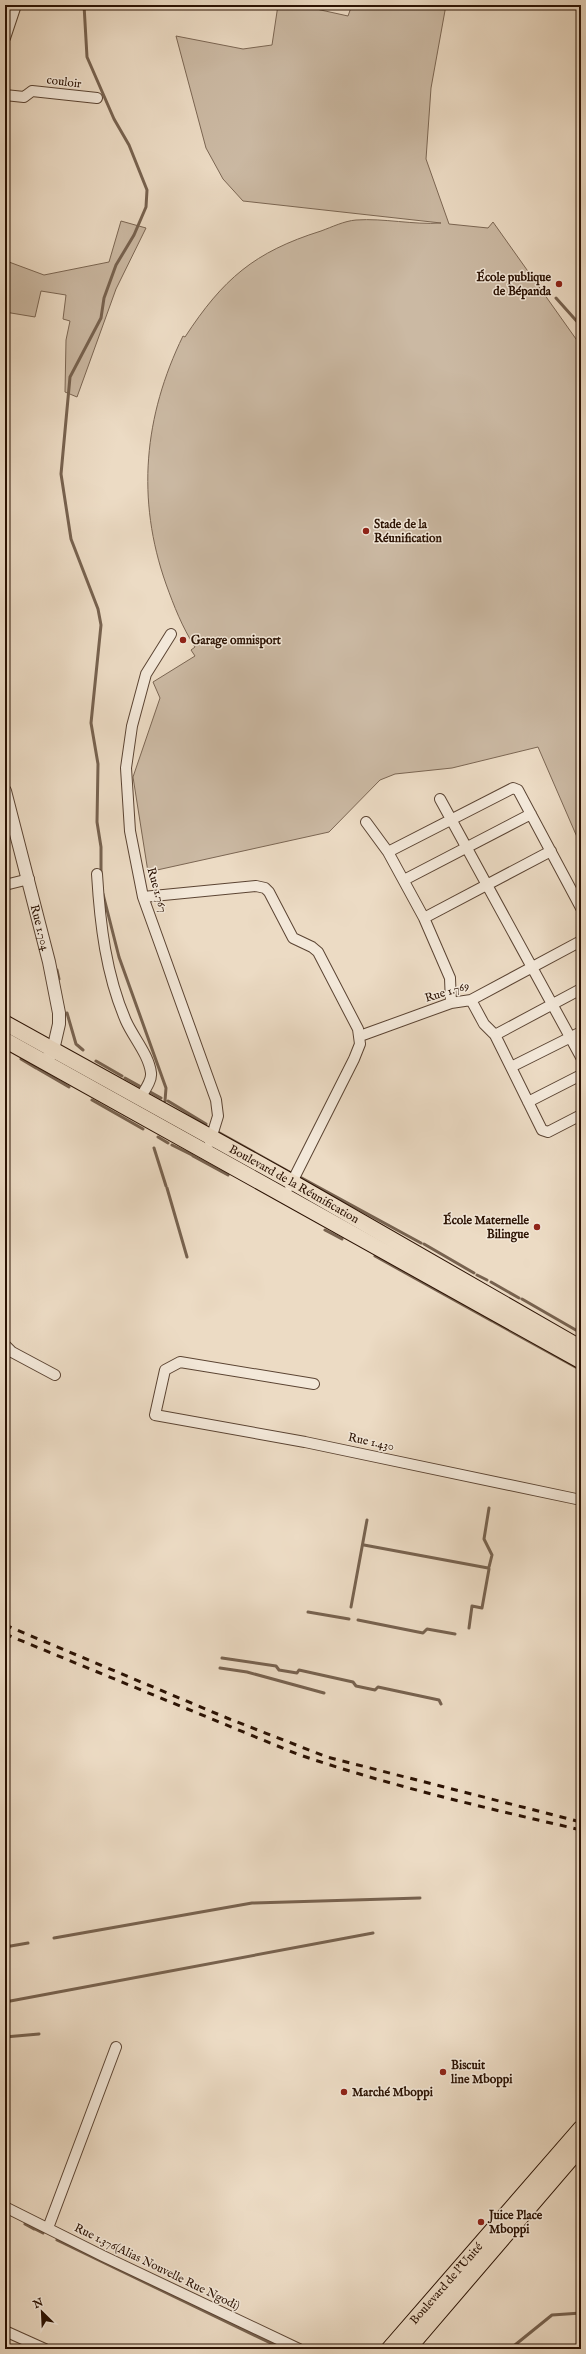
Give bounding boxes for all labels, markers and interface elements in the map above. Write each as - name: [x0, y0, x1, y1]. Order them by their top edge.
- street label: couloir: [46, 72, 83, 92]
- place label: École publique de Bépanda: [477, 269, 552, 300]
- marker: École publique de Bépanda: [554, 279, 564, 289]
- place label: Stade de la Réunification: [374, 517, 442, 546]
- marker: Stade de la Réunification: [361, 526, 371, 536]
- place label: Garage omnisport: [191, 633, 282, 649]
- marker: Garage omnisport: [178, 635, 188, 645]
- street label: Rue 1.767: [143, 866, 171, 914]
- street label: Rue 1.704: [27, 903, 53, 952]
- street label: Rue 1.769: [423, 978, 471, 1006]
- street label: Boulevard de la Réunification: [227, 1141, 362, 1227]
- place label: École Maternelle Bilingue: [443, 1212, 529, 1243]
- marker: École Maternelle Bilingue: [532, 1222, 542, 1232]
- street label: Rue 1.430: [347, 1430, 396, 1454]
- place label: Biscuit line Mboppi: [450, 2058, 513, 2088]
- marker: Biscuit line Mboppi: [438, 2067, 448, 2077]
- place label: Marché Mboppi: [352, 2085, 434, 2101]
- marker: Marché Mboppi: [339, 2087, 349, 2097]
- place label: Juice Place Mboppi: [487, 2208, 543, 2238]
- marker: Juice Place Mboppi: [476, 2217, 486, 2227]
- street label: Rue 1.376(Alias Nouvelle Rue Ngodi): [72, 2220, 242, 2314]
- street label: Boulevard de l'Unité: [406, 2239, 486, 2327]
- north arrow: [22, 2292, 62, 2332]
- text: N: [30, 2295, 46, 2313]

